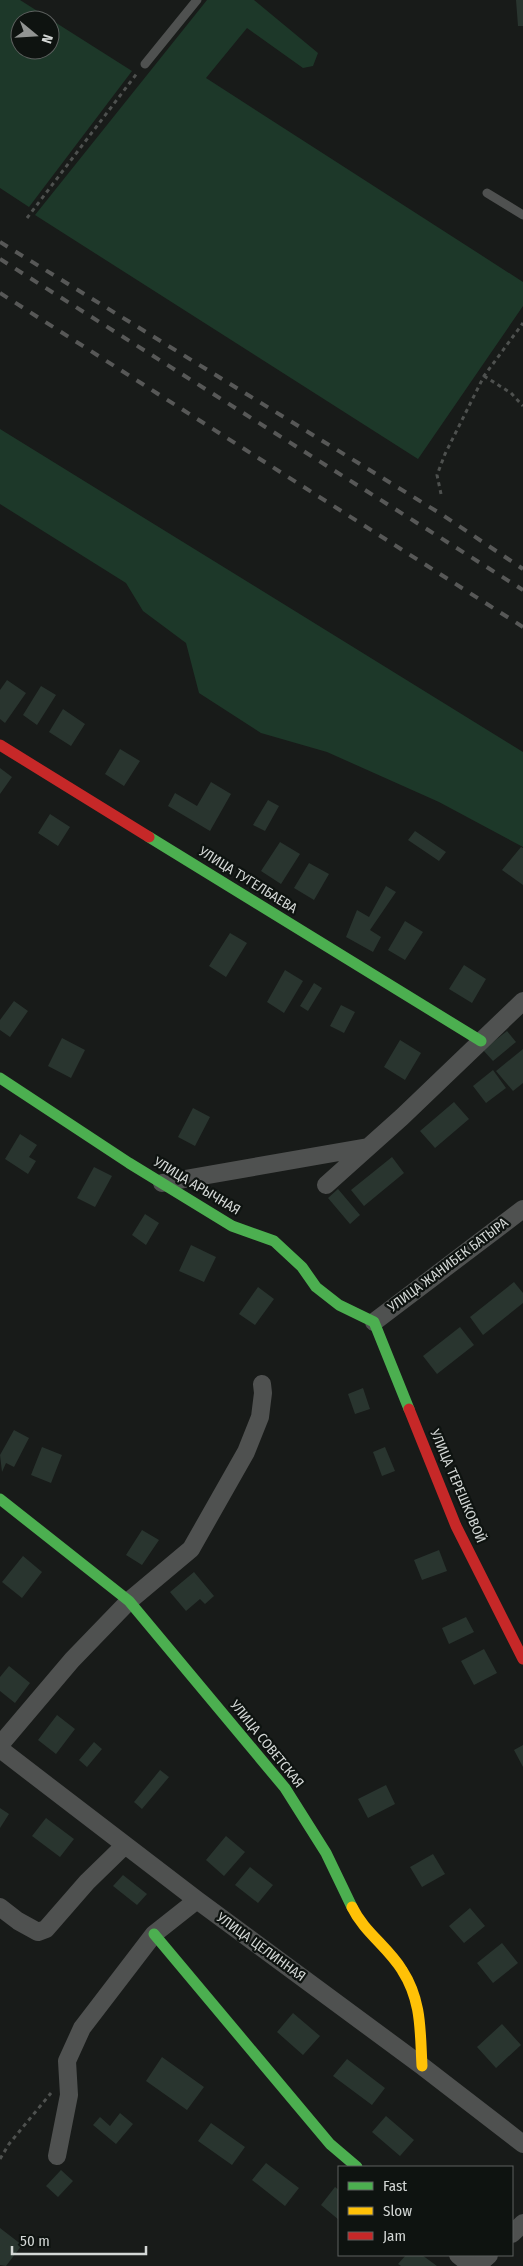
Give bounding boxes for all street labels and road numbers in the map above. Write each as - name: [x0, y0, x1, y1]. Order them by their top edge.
- street label: УЛИЦА ТУГЕЛБАЕВА: [195, 842, 301, 917]
- street label: УЛИЦА АРЫЧНАЯ: [150, 1153, 244, 1219]
- street label: УЛИЦА ЖАНИБЕК БАТЫРА: [384, 1214, 512, 1316]
- street label: УЛИЦА ТЕРЕШКОВОЙ: [426, 1426, 490, 1545]
- street label: УЛИЦА СОВЕТСКАЯ: [226, 1696, 308, 1791]
- street label: УЛИЦА ЦЕЛИННАЯ: [212, 1908, 309, 1985]

